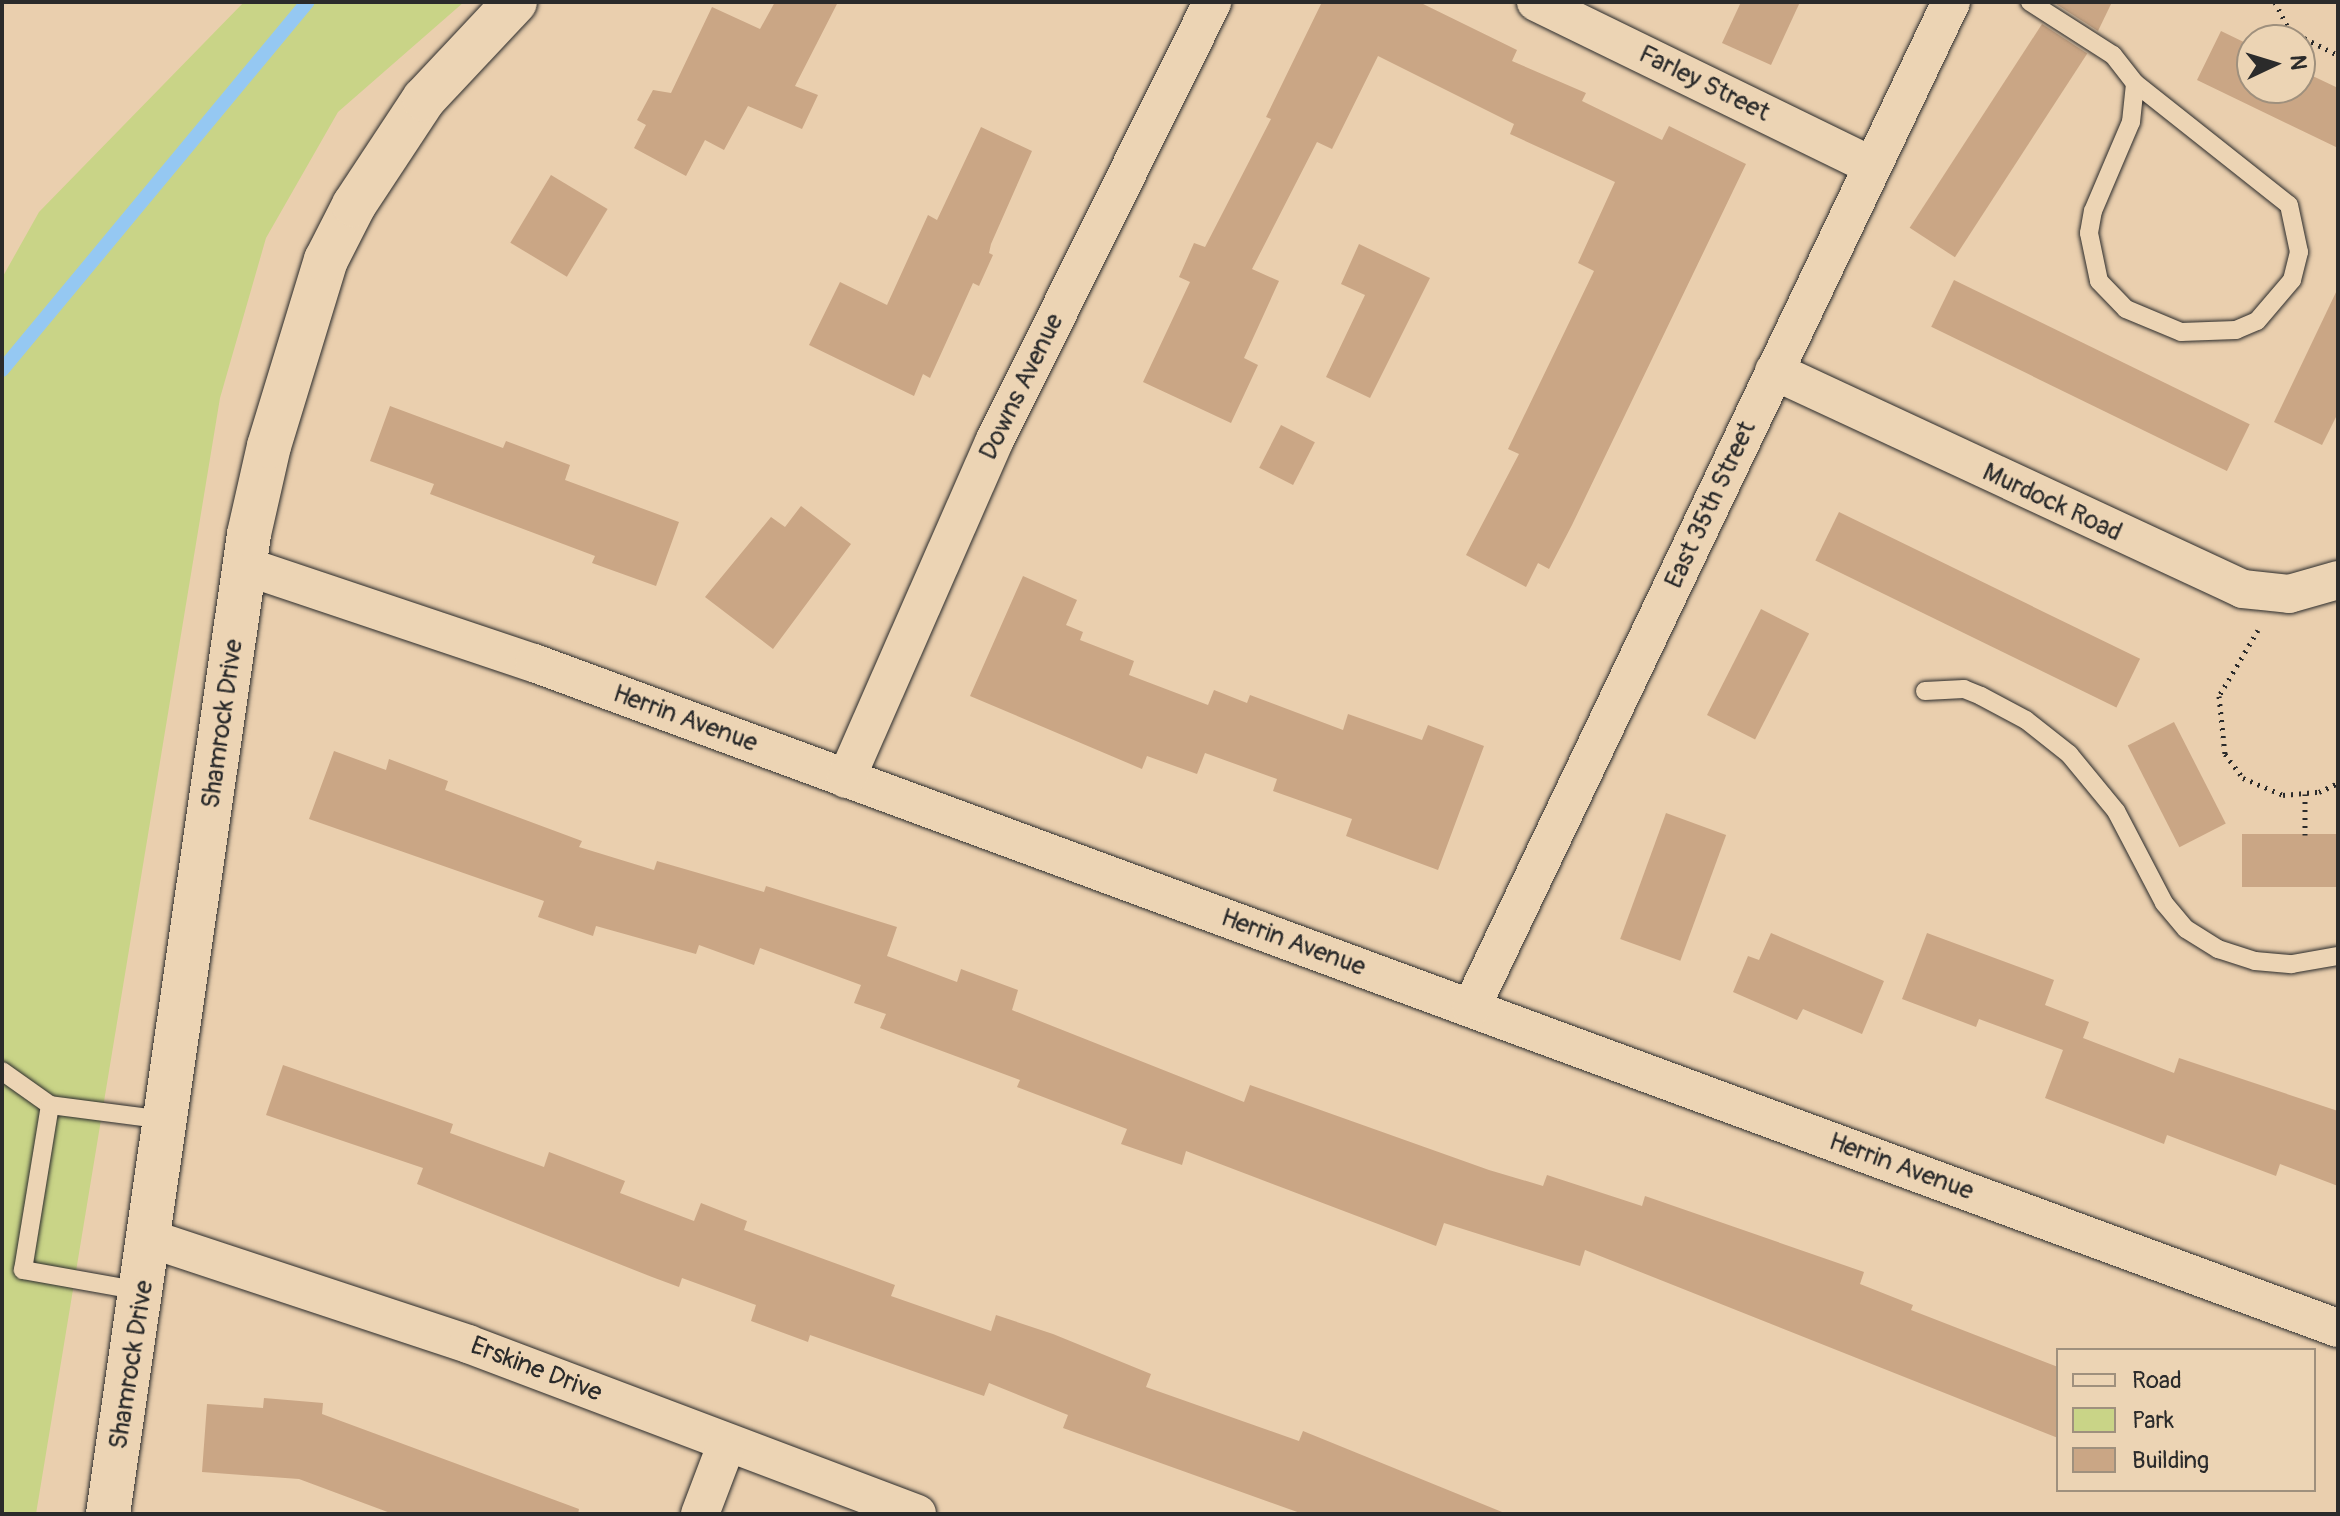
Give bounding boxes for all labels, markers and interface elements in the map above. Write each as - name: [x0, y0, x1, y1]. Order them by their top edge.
- north arrow: [2236, 24, 2316, 104]
- street label: Farley Street: [1633, 39, 1775, 129]
- text: N: [2283, 54, 2312, 71]
- street label: Downs Avenue: [973, 309, 1071, 465]
- street label: East 35th Street: [1659, 416, 1763, 594]
- street label: Murdock Road: [1977, 457, 2127, 549]
- street label: Shamrock Drive: [196, 637, 250, 811]
- street label: Herrin Avenue: [609, 678, 761, 760]
- street label: Herrin Avenue: [1217, 902, 1369, 984]
- street label: Herrin Avenue: [1825, 1126, 1977, 1208]
- street label: Shamrock Drive: [103, 1278, 161, 1452]
- street label: Erskine Drive: [466, 1331, 606, 1409]
- legend: [2056, 1348, 2316, 1492]
- text: Road: [2132, 1366, 2182, 1395]
- text: Park: [2132, 1406, 2174, 1435]
- text: Building: [2132, 1446, 2209, 1475]

